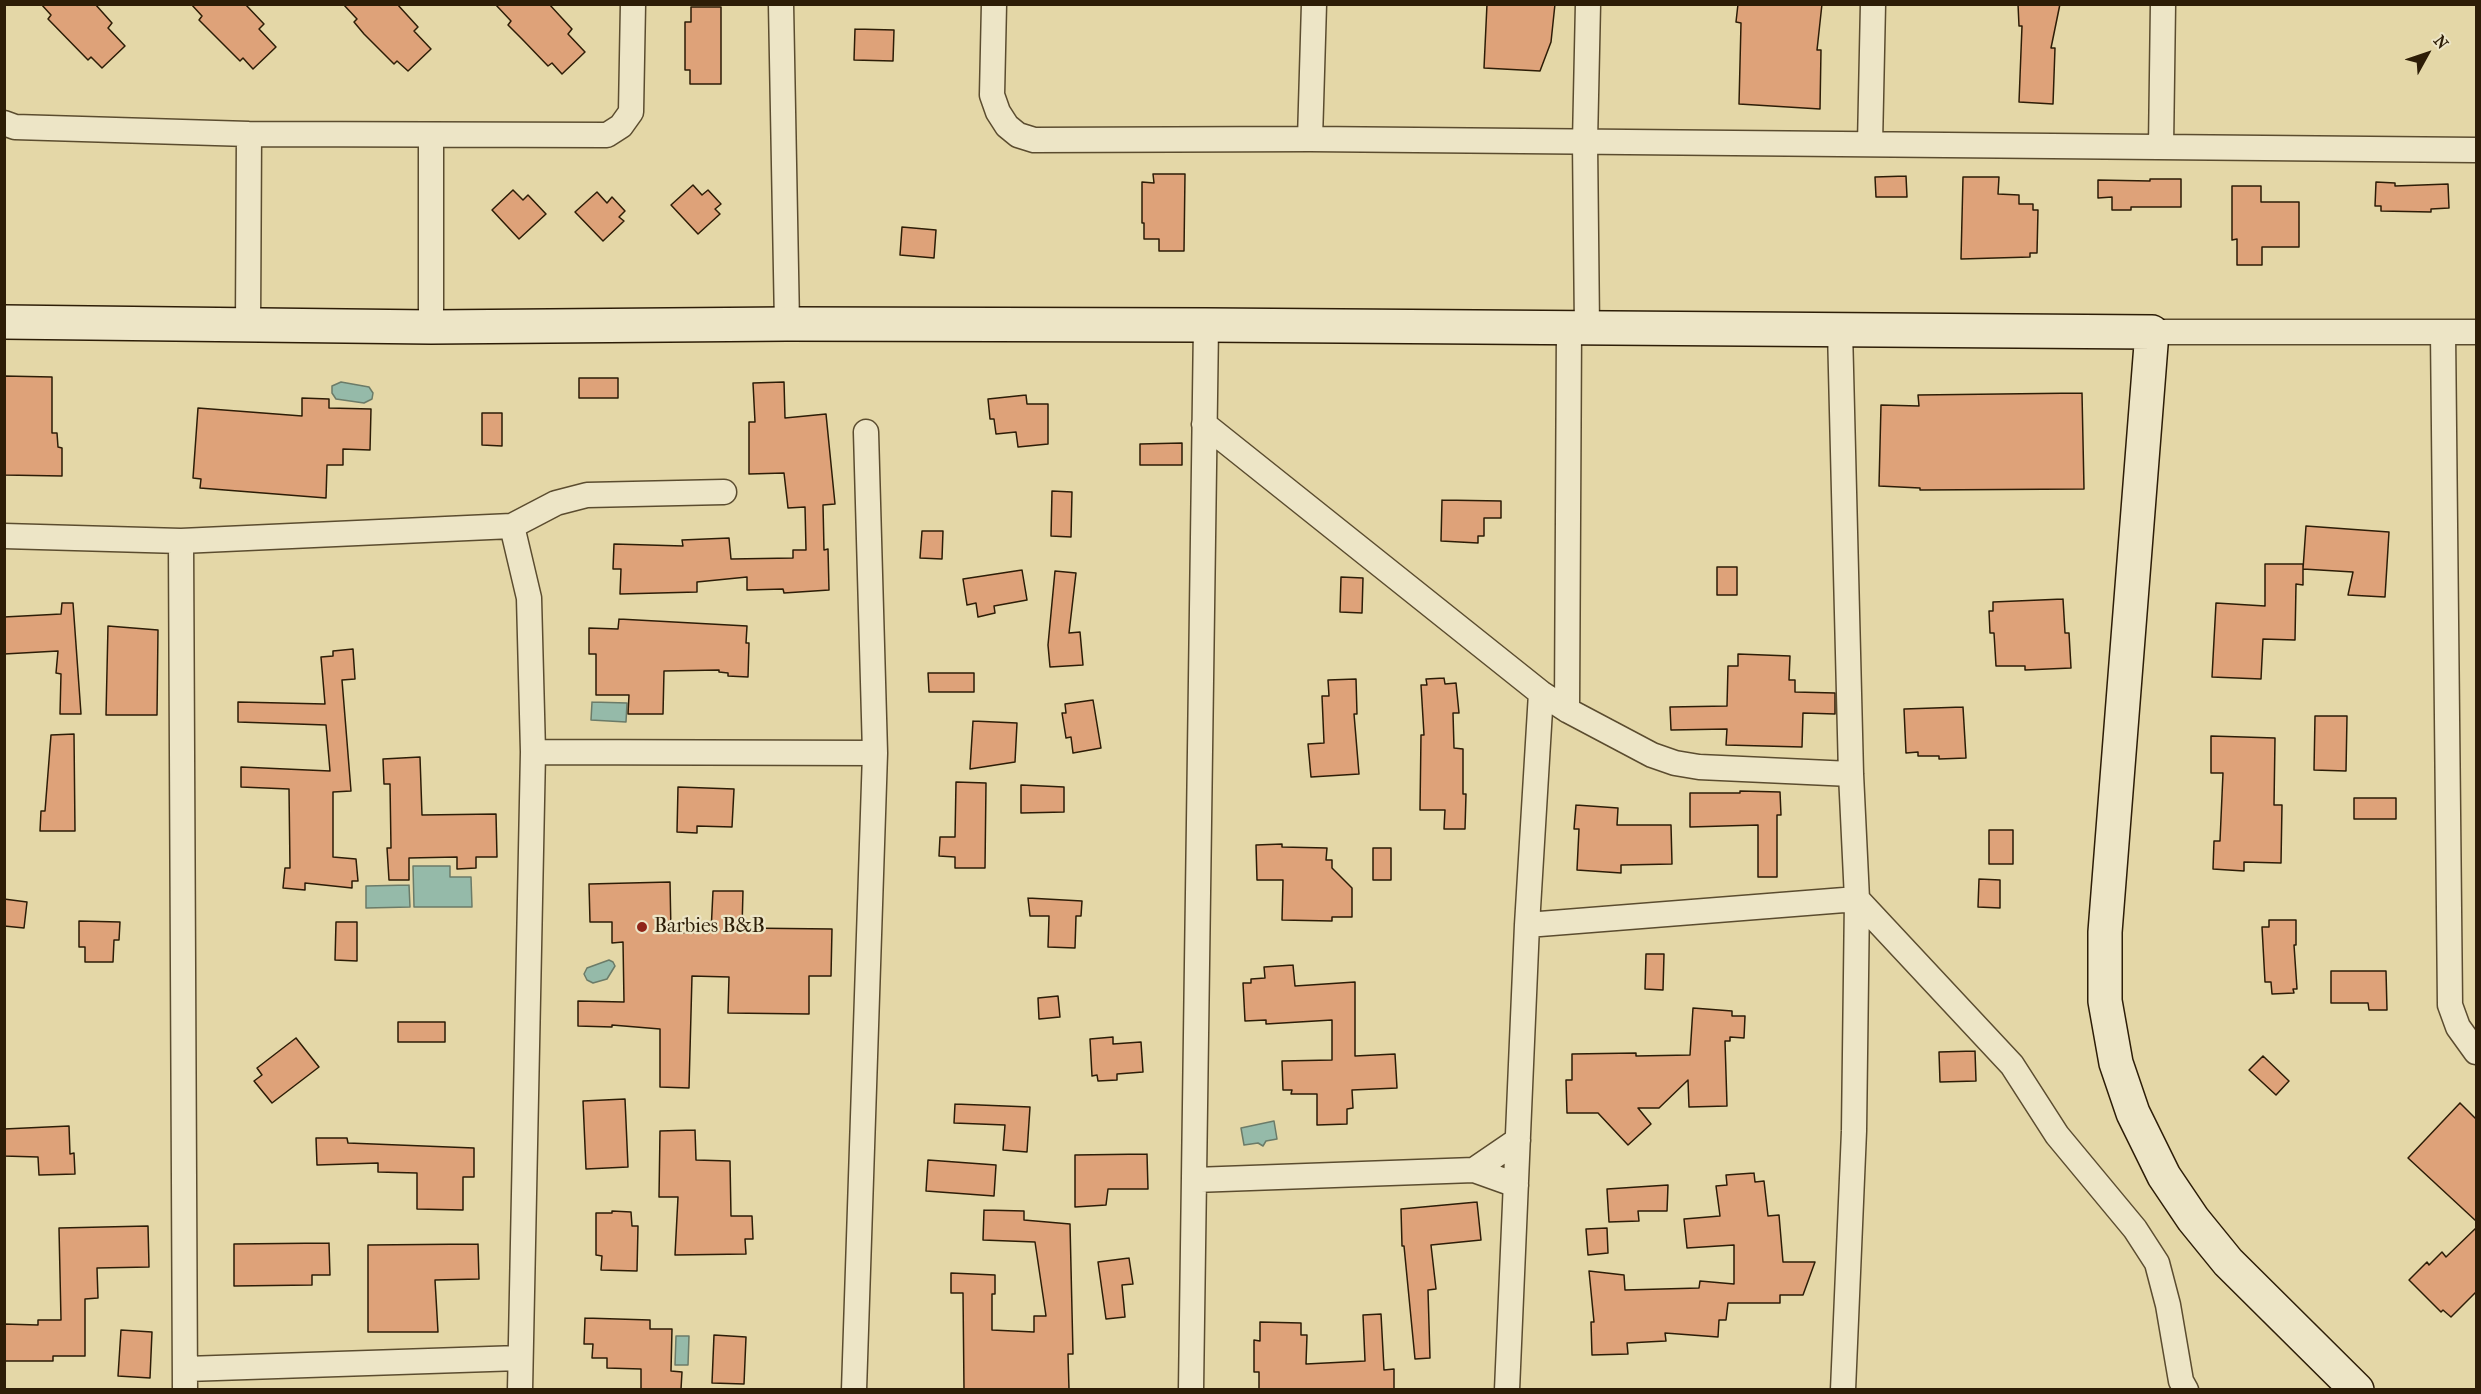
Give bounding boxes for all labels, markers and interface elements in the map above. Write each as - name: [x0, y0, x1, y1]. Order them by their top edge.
- north arrow: [2397, 24, 2457, 84]
- text: N: [2430, 31, 2452, 53]
- place label: Barbies B&B: [654, 915, 765, 939]
- marker: Barbies B&B: [635, 920, 649, 934]

